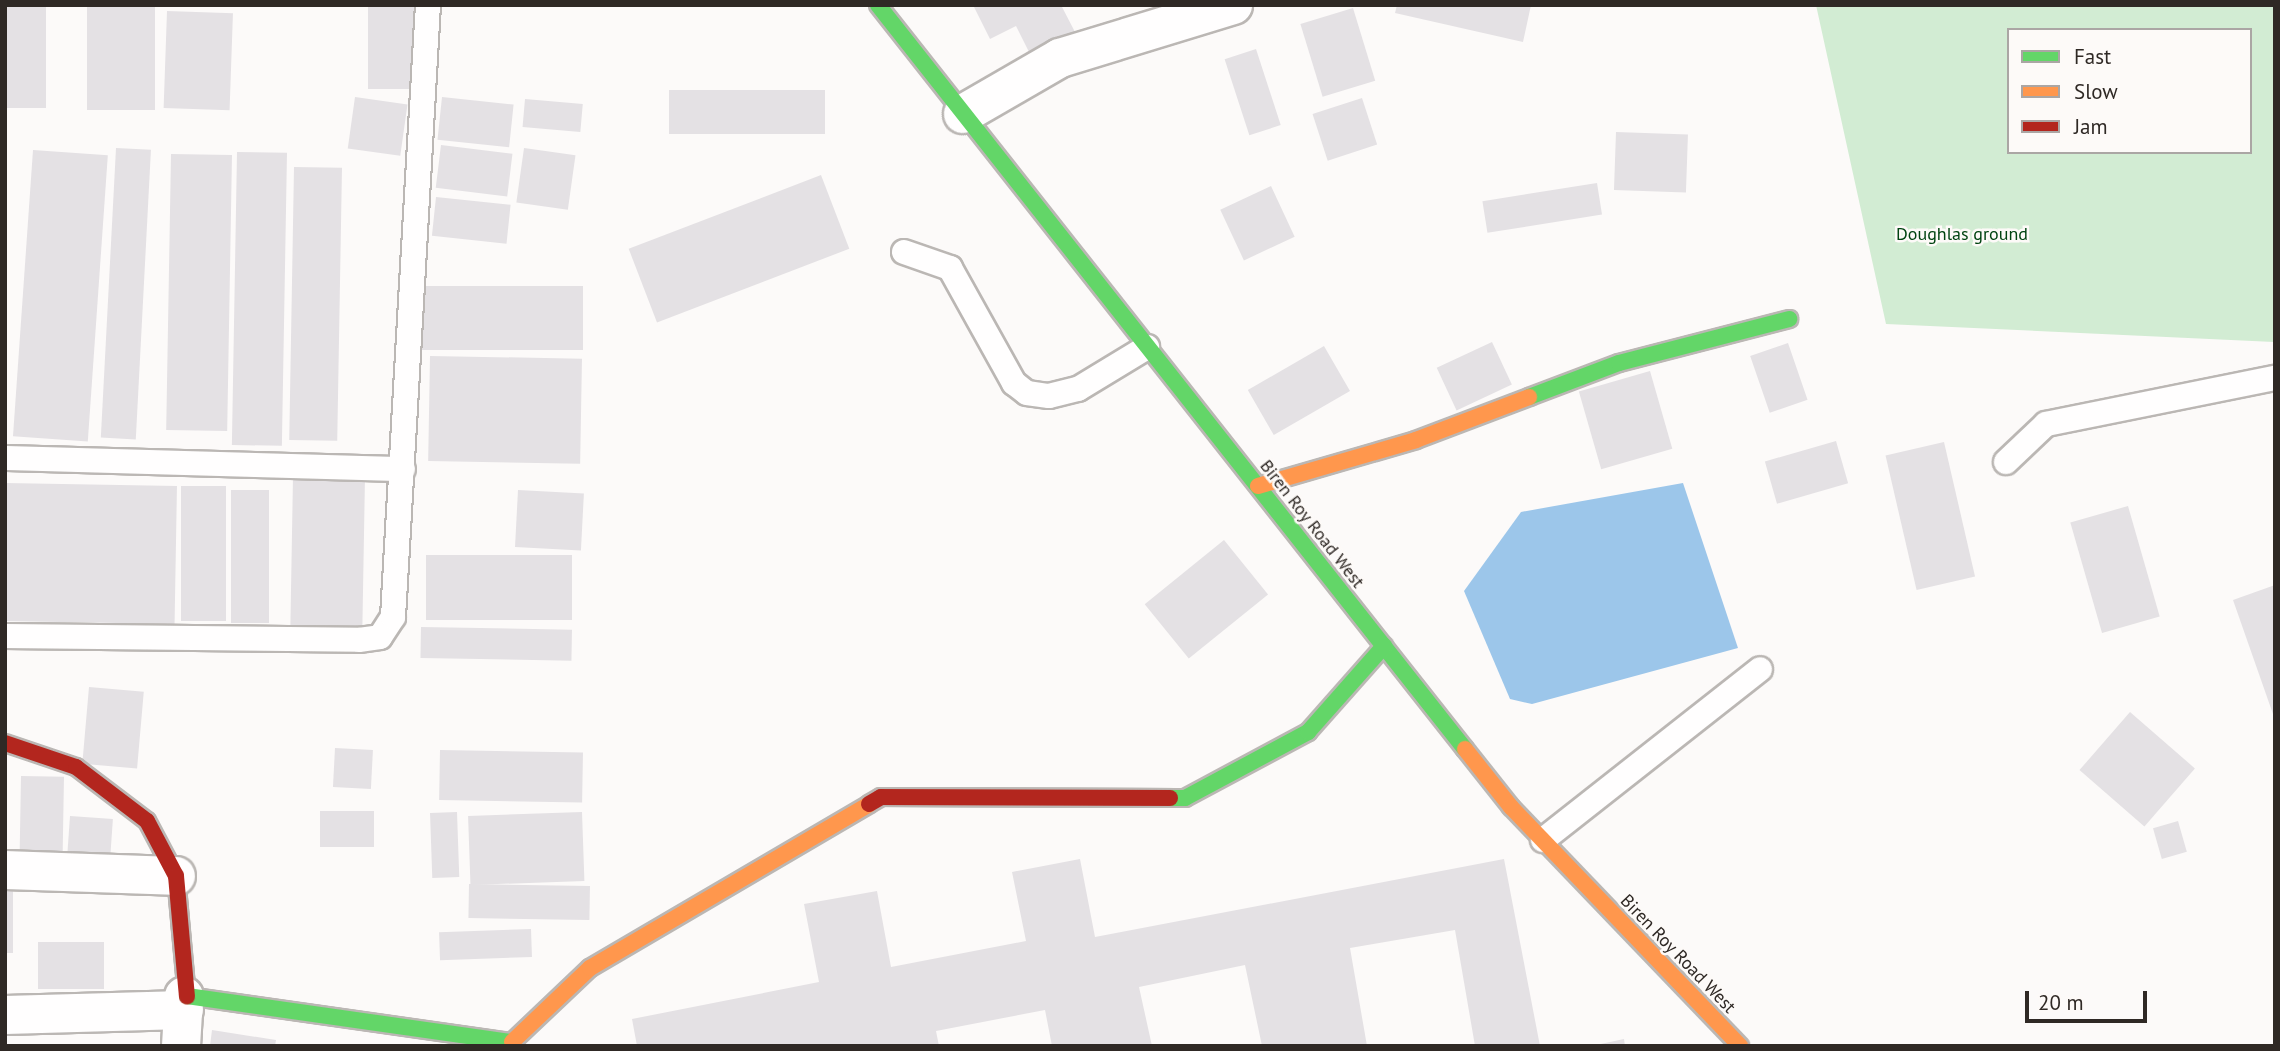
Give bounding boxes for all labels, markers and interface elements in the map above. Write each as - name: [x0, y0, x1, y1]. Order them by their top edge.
- legend: [2007, 28, 2252, 154]
- text: Fast: [2074, 43, 2111, 70]
- text: Slow: [2074, 78, 2118, 105]
- text: Jam: [2074, 113, 2108, 140]
- park label: Doughlas ground: [1896, 223, 2028, 245]
- street label: Biren Roy Road West: [1255, 455, 1369, 593]
- street label: Biren Roy Road West: [1615, 890, 1741, 1018]
- scale bar: [2028, 978, 2150, 1022]
- text: 20 m: [2038, 989, 2084, 1016]

